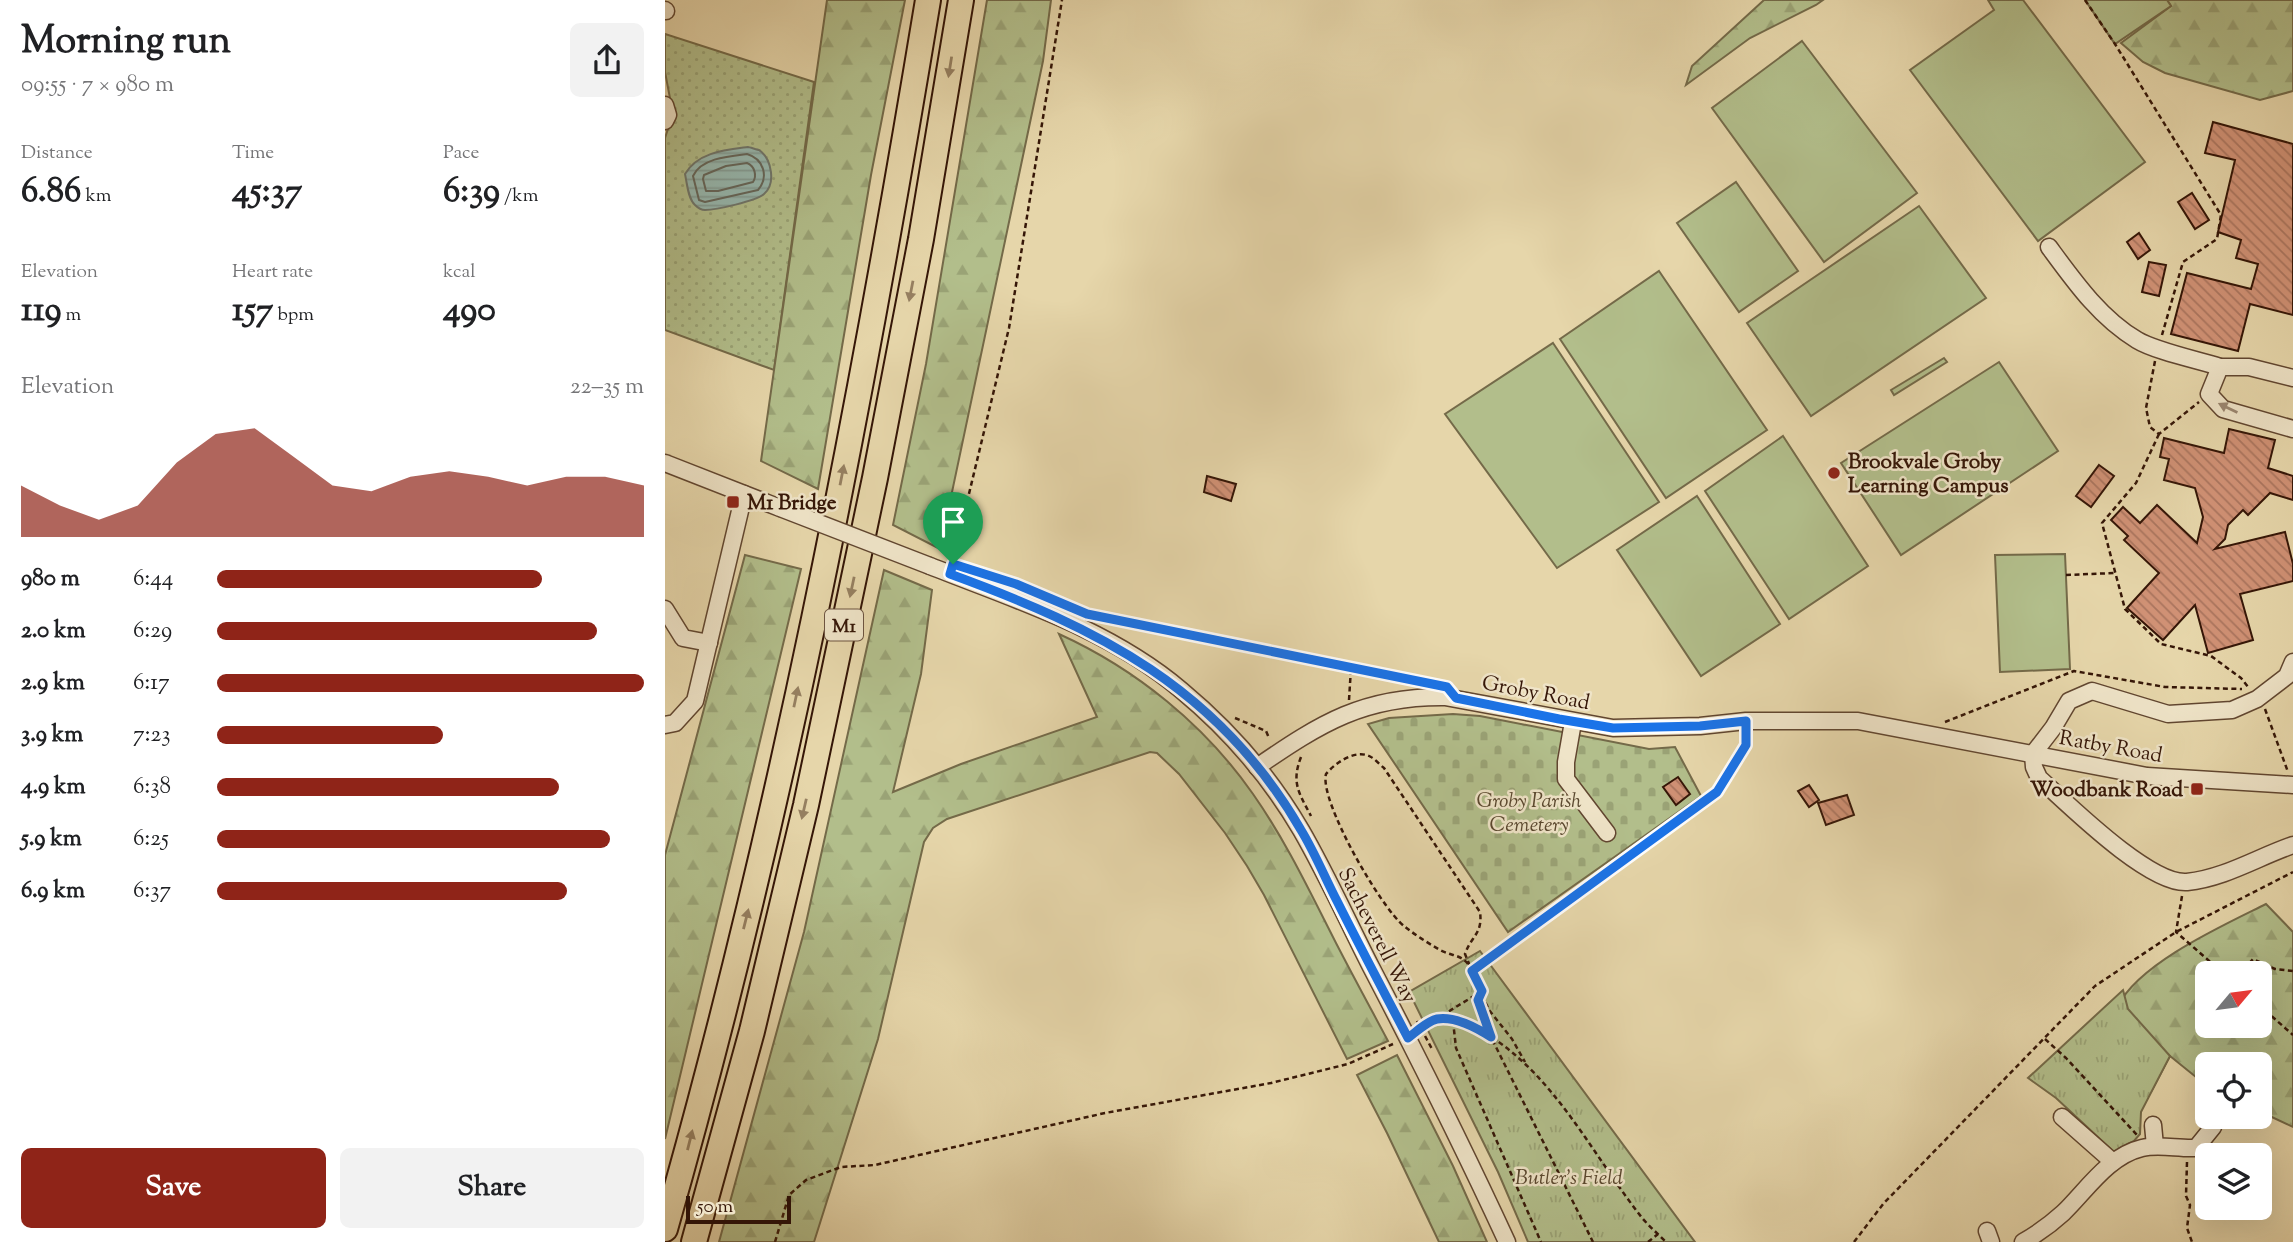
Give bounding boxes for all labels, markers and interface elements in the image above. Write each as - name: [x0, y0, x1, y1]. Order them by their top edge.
- text: Morning run: [21, 16, 231, 70]
- button: share: [570, 23, 644, 97]
- one-way arrow: [944, 56, 955, 78]
- text: 09:55 · 7 × 980 m: [21, 69, 174, 102]
- text: Distance: [21, 140, 93, 167]
- text: Time: [232, 140, 274, 167]
- text: Pace: [443, 140, 479, 167]
- text: 6.86: [21, 167, 81, 218]
- text: 45:37: [232, 167, 302, 218]
- text: 6:39: [443, 167, 500, 218]
- text: km: [81, 183, 112, 210]
- text: /km: [500, 183, 538, 210]
- text: Elevation: [21, 259, 98, 286]
- text: Heart rate: [232, 259, 313, 286]
- text: kcal: [443, 259, 476, 286]
- one-way arrow: [905, 281, 916, 303]
- text: 119: [21, 286, 61, 337]
- text: 157: [232, 286, 273, 337]
- text: 490: [443, 286, 496, 337]
- text: m: [61, 302, 81, 329]
- text: bpm: [273, 302, 314, 329]
- text: Elevation: [21, 371, 114, 404]
- text: 22–35 m: [570, 371, 644, 404]
- one-way arrow: [2218, 403, 2238, 415]
- place label: Brookvale Groby Learning Campus: [1848, 448, 2008, 502]
- one-way arrow: [837, 464, 848, 486]
- marker: Brookvale Groby Learning Campus: [1826, 465, 1842, 481]
- place label: M1 Bridge: [747, 489, 837, 519]
- pin: [923, 492, 983, 564]
- marker: M1 Bridge: [725, 494, 741, 510]
- icon: arrive: [934, 503, 972, 541]
- text: 980 m: [21, 563, 80, 596]
- text: 6:44: [133, 563, 173, 596]
- one-way arrow: [846, 576, 857, 598]
- road number: M1: [825, 610, 863, 640]
- text: 2.0 km: [21, 615, 86, 648]
- text: 6:29: [133, 615, 172, 648]
- text: 2.9 km: [21, 667, 85, 700]
- text: 6:17: [133, 667, 170, 700]
- street label: Groby Road: [1479, 669, 1592, 719]
- one-way arrow: [790, 686, 801, 708]
- text: 3.9 km: [21, 719, 83, 752]
- text: 7:23: [133, 719, 171, 752]
- street label: Ratby Road: [2057, 724, 2165, 772]
- text: 4.9 km: [21, 771, 86, 804]
- text: 6:38: [133, 771, 171, 804]
- place label: Woodbank Road: [2030, 776, 2183, 806]
- marker: Woodbank Road: [2189, 781, 2205, 797]
- park label: Groby Parish Cemetery: [1477, 787, 1581, 841]
- one-way arrow: [799, 798, 810, 820]
- text: 5.9 km: [21, 823, 82, 856]
- text: 6:25: [133, 823, 169, 856]
- street label: Sacheverell Way: [1329, 863, 1424, 1009]
- text: 6.9 km: [21, 875, 85, 908]
- text: 6:37: [133, 875, 171, 908]
- one-way arrow: [741, 908, 752, 930]
- north arrow: [2195, 961, 2271, 1038]
- map controls: [2195, 961, 2272, 1220]
- button: locate: [2195, 1052, 2272, 1129]
- one-way arrow: [685, 1129, 696, 1151]
- button: layers: [2195, 1143, 2272, 1220]
- button: Save: [21, 1148, 326, 1228]
- button: Share: [340, 1148, 644, 1228]
- park label: Butler's Field: [1515, 1164, 1624, 1194]
- scale bar: [686, 1193, 791, 1225]
- text: 50 m: [697, 1194, 733, 1221]

